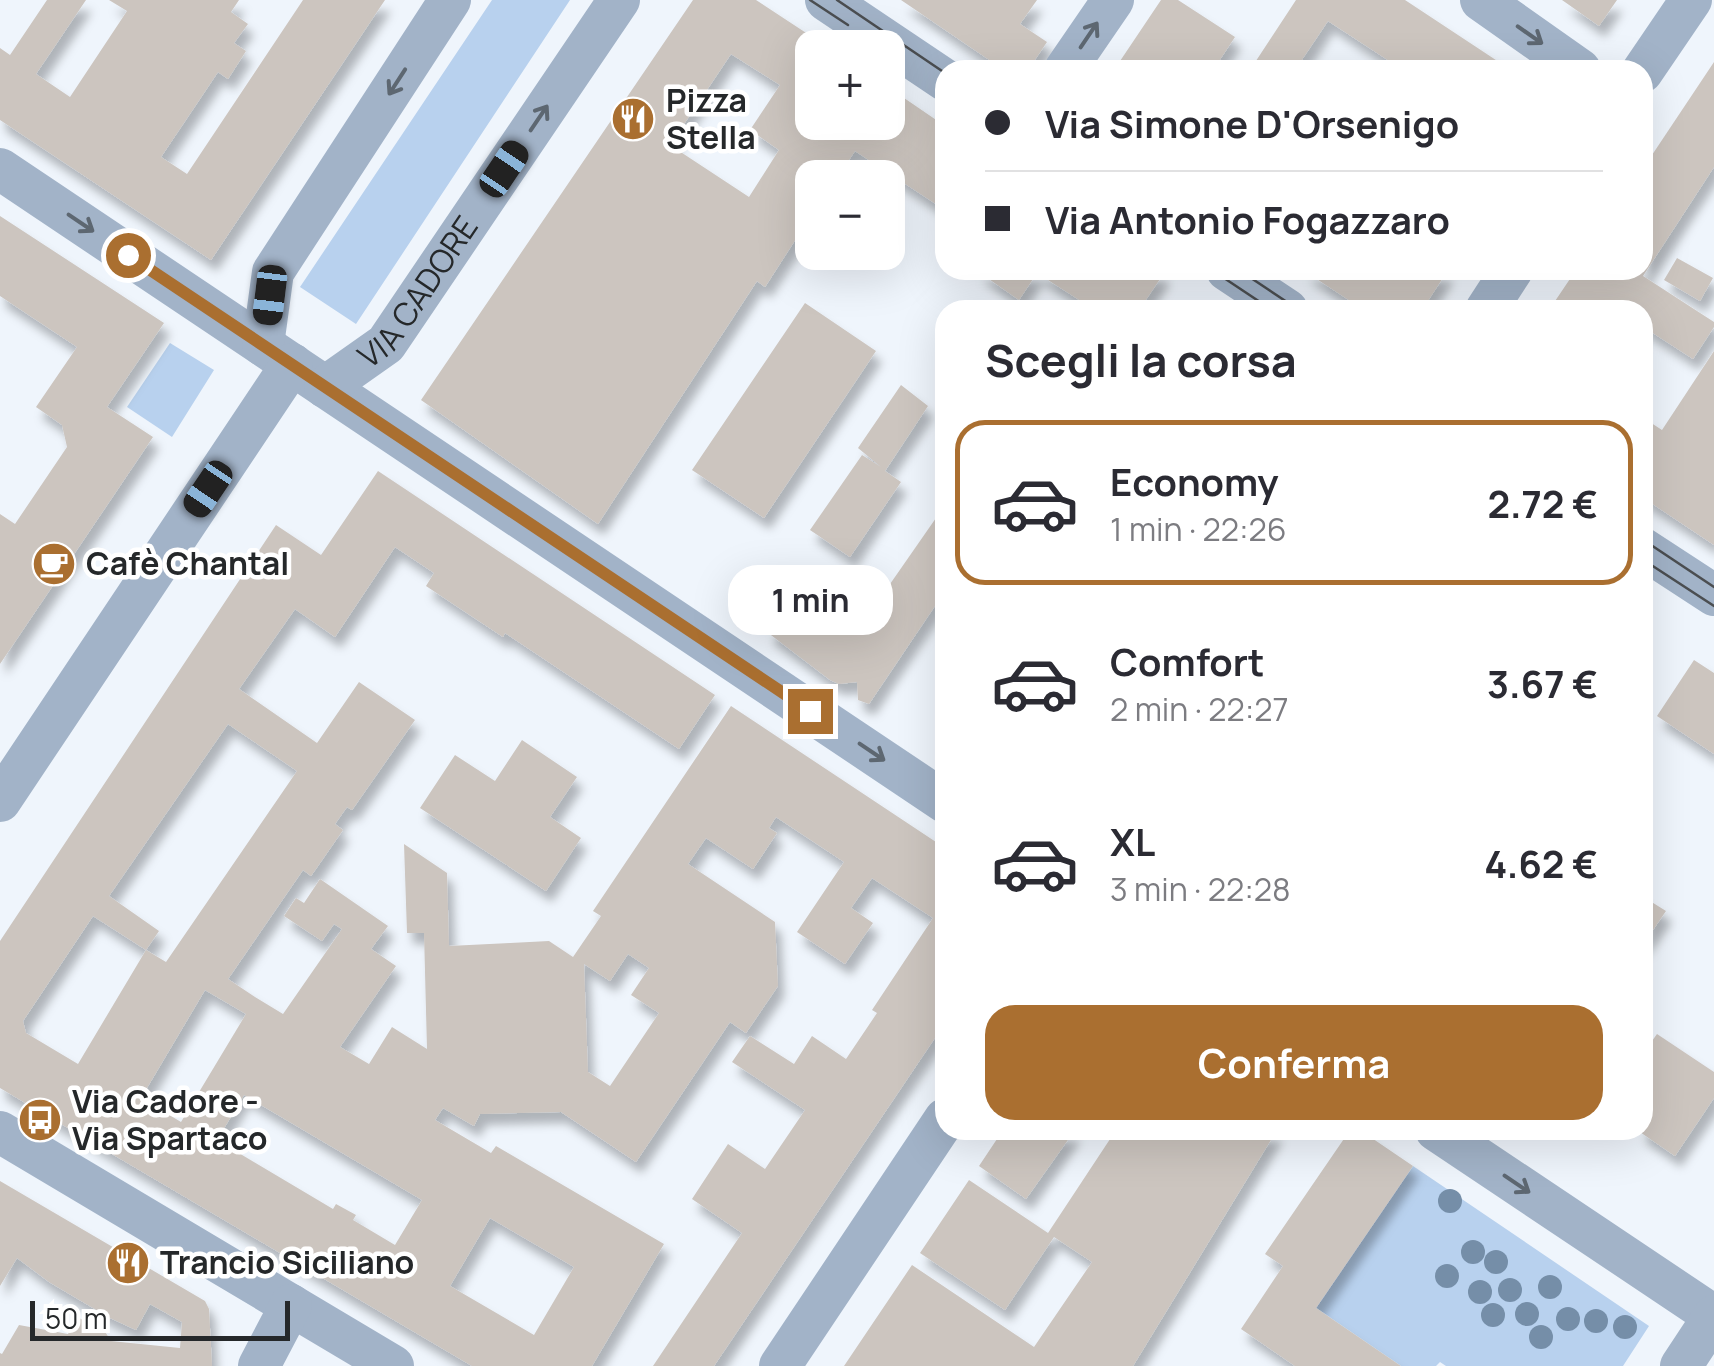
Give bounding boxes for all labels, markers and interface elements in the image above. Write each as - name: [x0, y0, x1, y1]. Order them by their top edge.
- one-way arrow: [1078, 22, 1099, 49]
- one-way arrow: [1516, 24, 1544, 45]
- map controls: [795, 30, 905, 270]
- button: +: [795, 30, 905, 140]
- one-way arrow: [386, 67, 407, 95]
- place label: Pizza Stella: [666, 78, 756, 159]
- restaurant icon: Pizza Stella: [610, 96, 656, 142]
- text: Via Simone D'Orsenigo: [1045, 97, 1459, 149]
- one-way arrow: [528, 104, 549, 132]
- car: [475, 136, 533, 202]
- button: −: [795, 160, 905, 270]
- text: Via Antonio Fogazzaro: [1045, 193, 1450, 245]
- street label: VIA CADORE: [349, 207, 487, 378]
- one-way arrow: [66, 213, 95, 234]
- route start: [106, 233, 151, 278]
- car: [251, 263, 289, 327]
- text: Scegli la corsa: [985, 329, 1297, 391]
- text: Economy: [1110, 455, 1279, 507]
- car: [179, 456, 237, 522]
- icon: car: [990, 458, 1080, 548]
- text: 2.72 €: [1487, 477, 1598, 529]
- text: 1 min · 22:26: [1110, 507, 1287, 551]
- cafe icon: Cafè Chantal: [31, 541, 77, 587]
- place label: Cafè Chantal: [86, 541, 289, 585]
- callout: 1 min: [728, 566, 892, 636]
- text: 1 min: [771, 578, 850, 622]
- text: Comfort: [1110, 635, 1264, 687]
- icon: car: [990, 638, 1080, 728]
- text: 3.67 €: [1487, 657, 1598, 709]
- text: 2 min · 22:27: [1110, 687, 1289, 731]
- route end: [788, 689, 833, 734]
- one-way arrow: [857, 742, 885, 763]
- text: XL: [1110, 815, 1155, 867]
- icon: car: [990, 818, 1080, 908]
- text: 4.62 €: [1484, 837, 1598, 889]
- text: 3 min · 22:28: [1110, 867, 1291, 911]
- button: Conferma: [985, 1005, 1603, 1120]
- place label: Via Cadore - Via Spartaco: [72, 1079, 268, 1160]
- bus stop icon: Via Cadore - Via Spartaco: [17, 1097, 63, 1143]
- one-way arrow: [1502, 1173, 1530, 1194]
- restaurant icon: Trancio Siciliano: [105, 1240, 151, 1286]
- place label: Trancio Siciliano: [160, 1240, 414, 1284]
- scale bar: [30, 1296, 290, 1340]
- text: 50 m: [45, 1299, 108, 1337]

